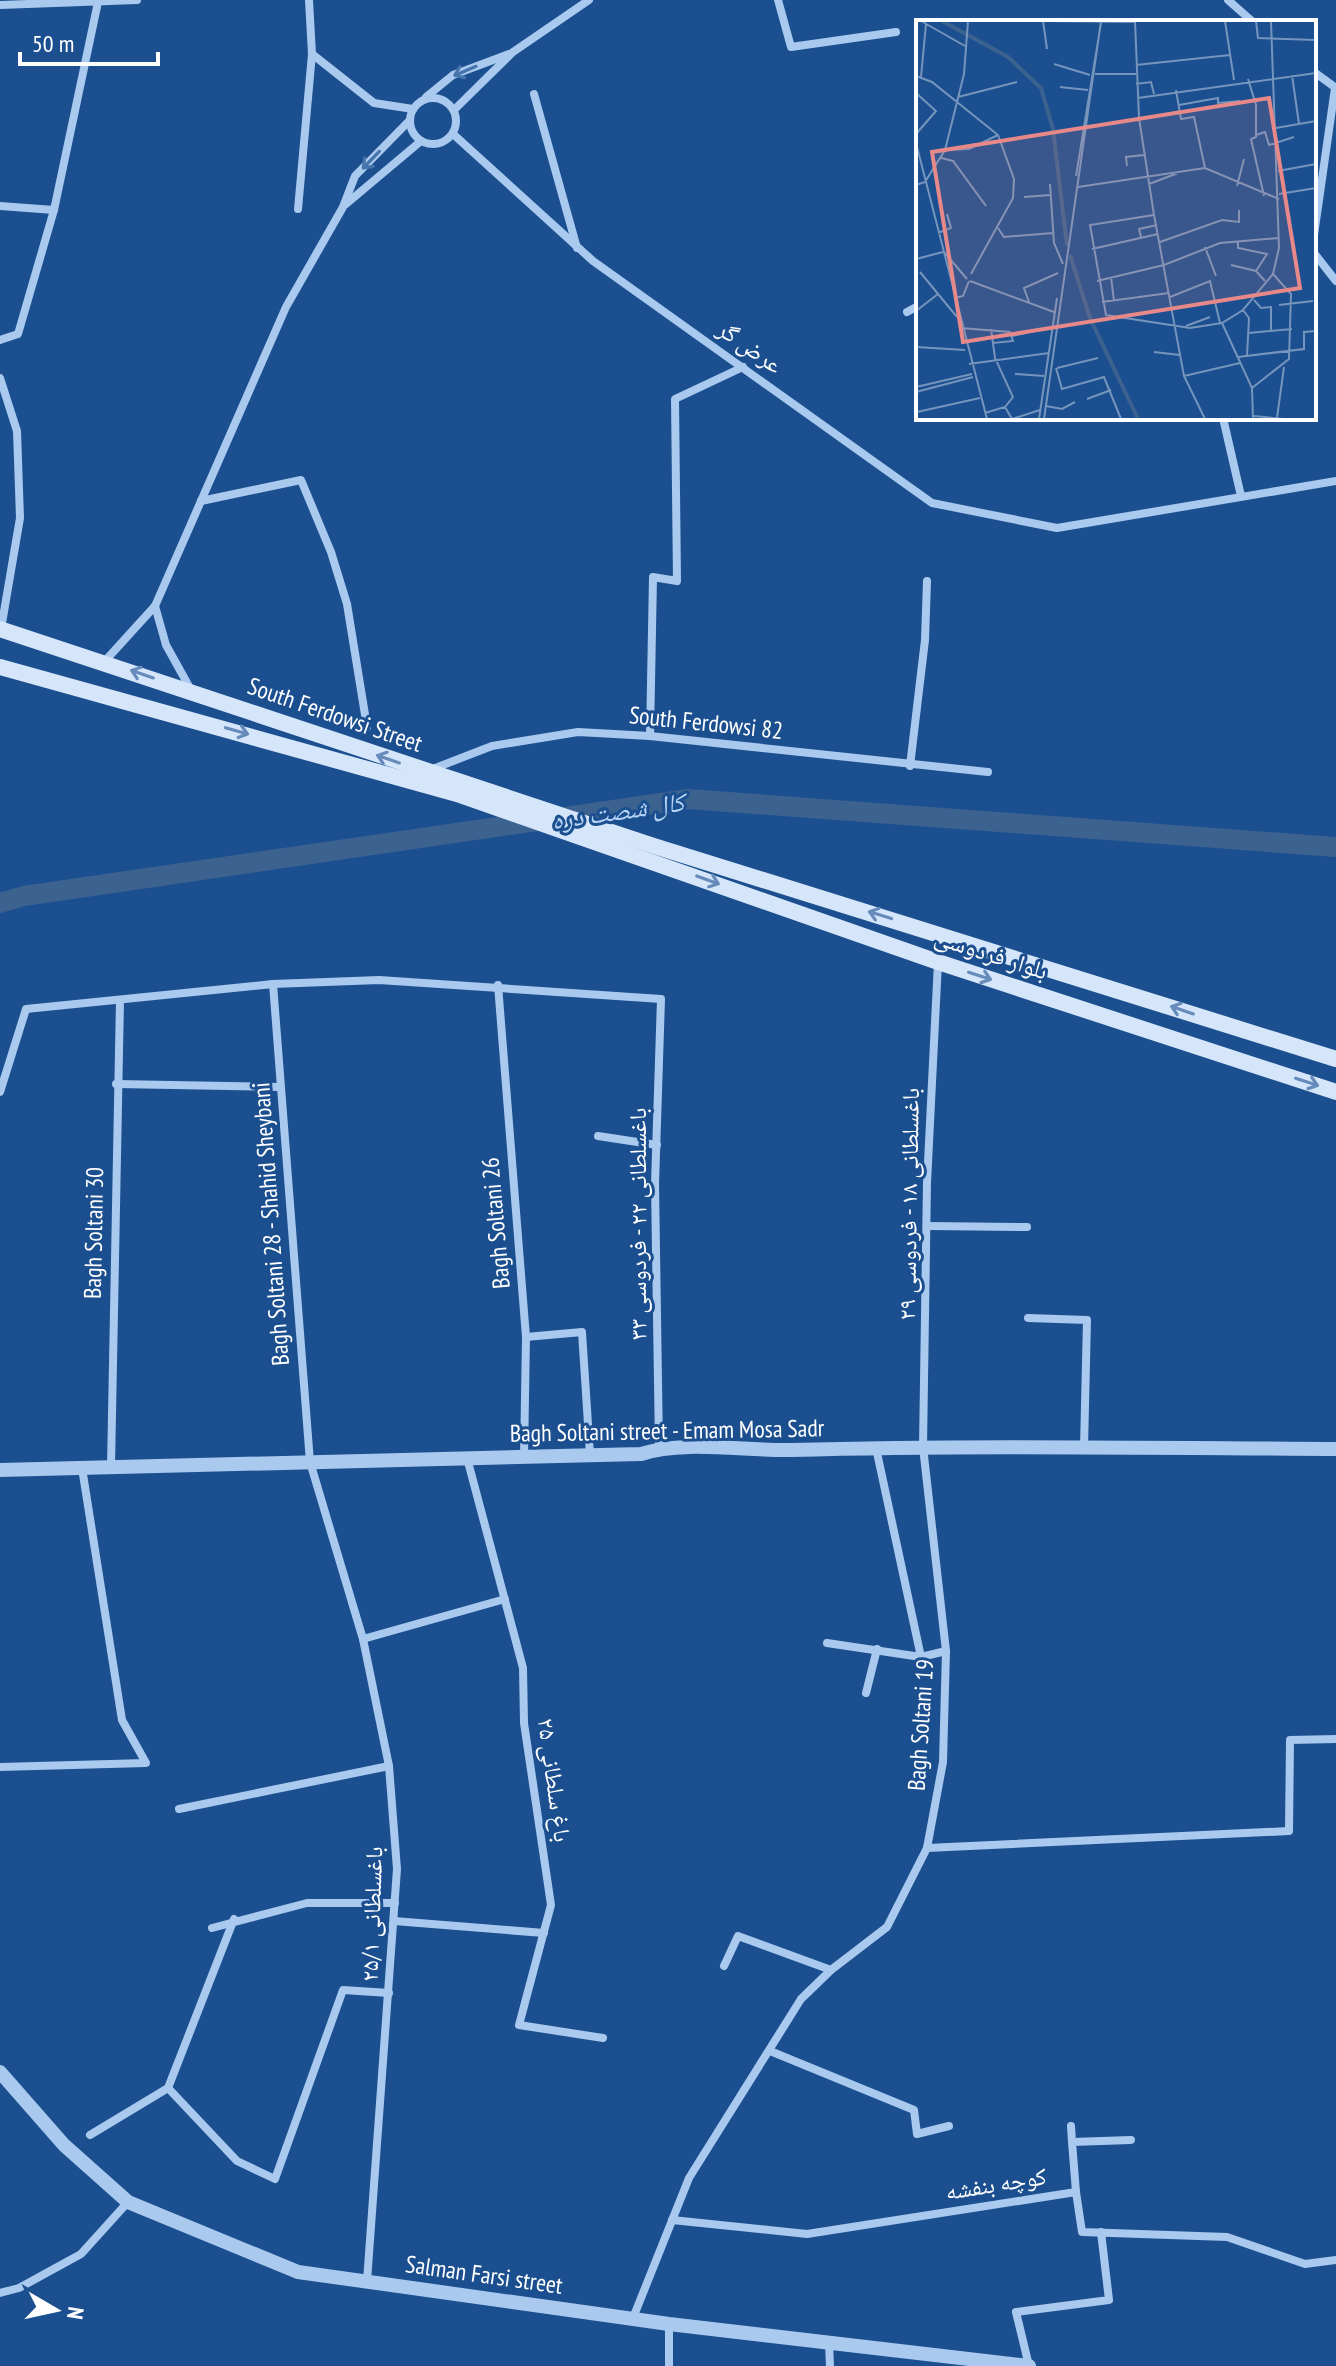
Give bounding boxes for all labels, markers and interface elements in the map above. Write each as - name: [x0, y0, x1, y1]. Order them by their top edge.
- scale bar: [20, 16, 158, 66]
- inset map: [916, 20, 1316, 420]
- text: 50 m: [32, 28, 74, 59]
- one-way arrow: [453, 65, 478, 80]
- one-way arrow: [361, 150, 380, 170]
- street label: عرض گر: [711, 312, 789, 380]
- one-way arrow: [130, 666, 155, 681]
- street label: South Ferdowsi Street: [244, 670, 427, 759]
- street label: South Ferdowsi 82: [628, 699, 784, 746]
- one-way arrow: [224, 725, 250, 740]
- one-way arrow: [376, 750, 401, 765]
- water label: کال شصت دره: [549, 784, 691, 836]
- one-way arrow: [695, 874, 720, 888]
- one-way arrow: [868, 907, 893, 922]
- street label: بلوار فردوسی: [931, 921, 1052, 986]
- one-way arrow: [967, 969, 992, 984]
- one-way arrow: [1169, 1002, 1195, 1017]
- one-way arrow: [1293, 1075, 1319, 1090]
- street label: Bagh Soltani 28 - Shahid Sheybani: [245, 1081, 296, 1367]
- street label: باغسلطانی ۱۸ - فردوسی ۲۹: [891, 1087, 926, 1321]
- street label: باغسلطانی ۲۲ - فردوسی ۳۳: [622, 1108, 653, 1340]
- street label: Bagh Soltani 26: [474, 1156, 517, 1290]
- street label: Bagh Soltani 30: [77, 1167, 110, 1299]
- street label: Bagh Soltani street - Emam Mosa Sadr: [509, 1412, 825, 1449]
- street label: Bagh Soltani 19: [900, 1658, 941, 1792]
- street label: باغ سلطانی ۲۵: [530, 1716, 579, 1844]
- street label: باغسلطانی ۲۵/۱: [354, 1846, 389, 1982]
- street label: کوچه بنفشه: [943, 2160, 1049, 2207]
- street label: Salman Farsi street: [404, 2248, 565, 2301]
- north arrow: [16, 2270, 96, 2350]
- text: N: [61, 2305, 91, 2321]

